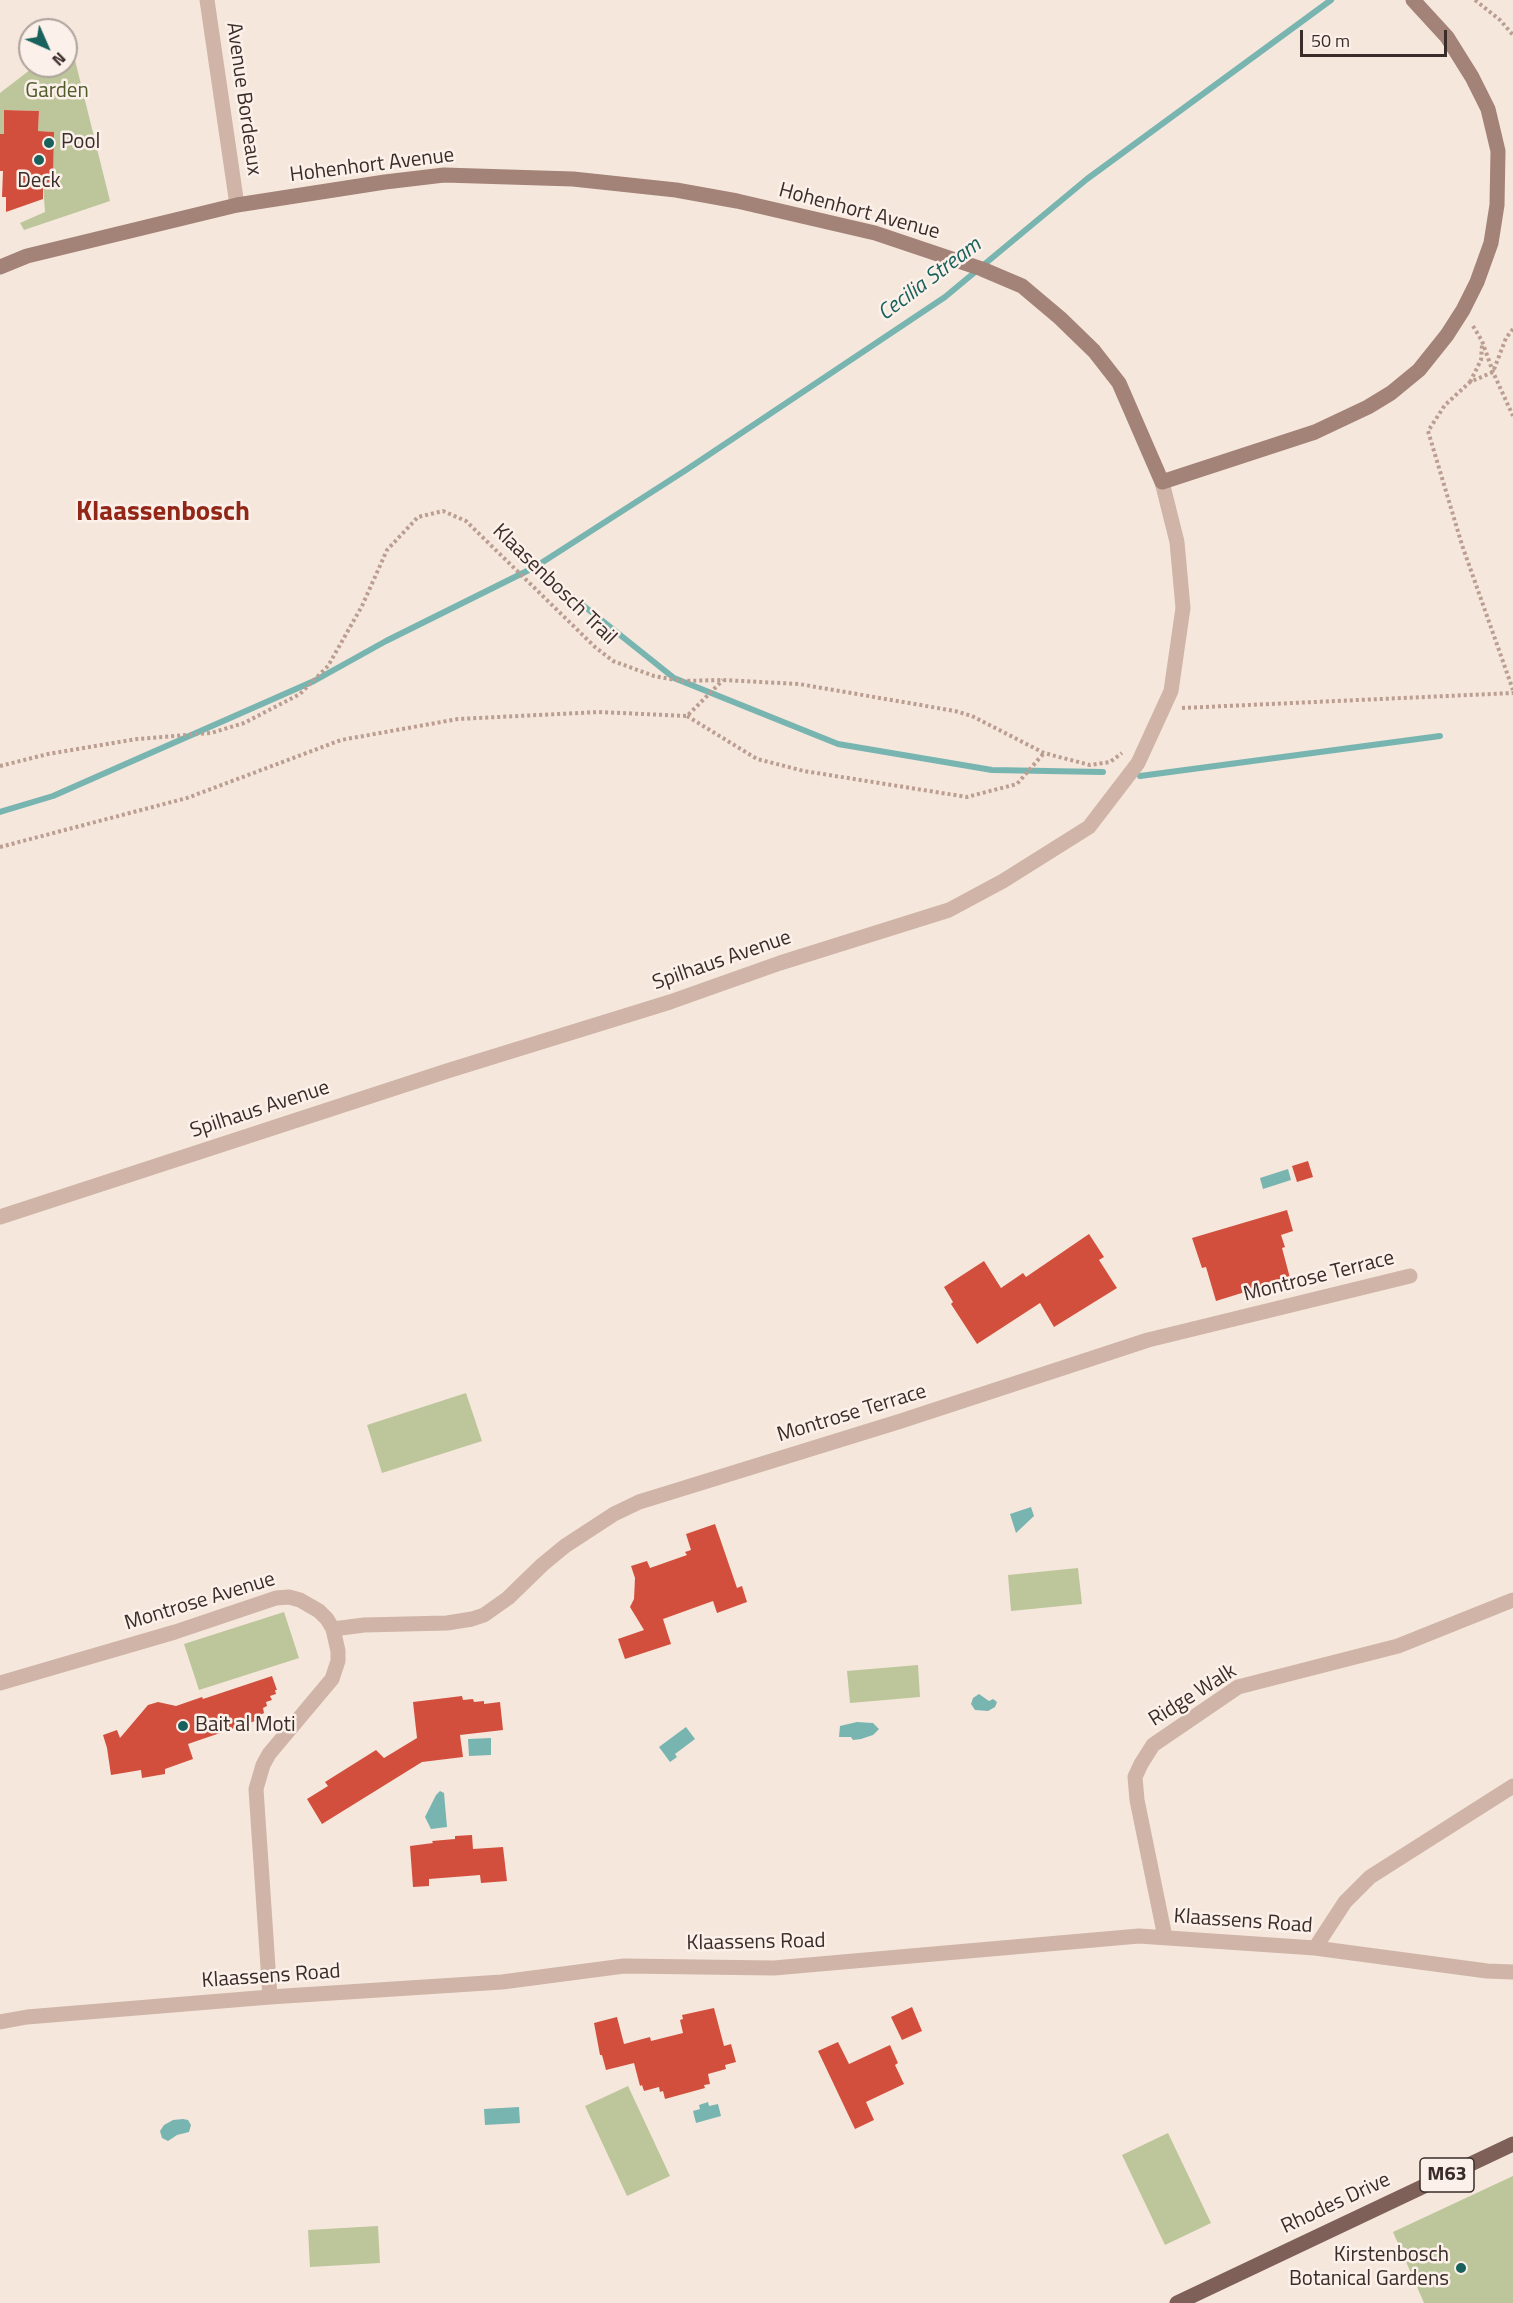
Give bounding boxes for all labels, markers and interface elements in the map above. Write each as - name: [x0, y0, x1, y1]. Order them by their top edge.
- north arrow: [18, 18, 78, 78]
- scale bar: [1303, 18, 1450, 56]
- street label: Avenue Bordeaux: [220, 21, 266, 177]
- text: 50 m: [1311, 27, 1350, 54]
- text: N: [47, 47, 72, 72]
- park label: Garden: [25, 79, 89, 105]
- place label: Pool: [61, 130, 100, 156]
- marker: Pool: [42, 136, 56, 150]
- street label: Hohenhort Avenue: [288, 143, 456, 189]
- marker: Deck: [32, 153, 46, 167]
- place label: Deck: [17, 169, 61, 195]
- street label: Hohenhort Avenue: [776, 178, 942, 246]
- water label: Cecilia Stream: [873, 233, 987, 327]
- district label: Klaassenbosch: [76, 497, 250, 529]
- street label: Klaasenbosch Trail: [487, 519, 621, 651]
- street label: Spilhaus Avenue: [649, 925, 795, 997]
- street label: Spilhaus Avenue: [187, 1076, 333, 1144]
- street label: Montrose Terrace: [1241, 1246, 1397, 1308]
- street label: Montrose Terrace: [774, 1379, 930, 1449]
- street label: Montrose Avenue: [122, 1567, 278, 1637]
- street label: Ridge Walk: [1145, 1659, 1241, 1733]
- place label: Bait al Moti: [195, 1713, 296, 1739]
- marker: Bait al Moti: [176, 1719, 190, 1733]
- street label: Klaassens Road: [1173, 1905, 1313, 1939]
- street label: Klaassens Road: [686, 1929, 826, 1957]
- street label: Klaassens Road: [201, 1960, 341, 1994]
- road number: M63: [1420, 2158, 1474, 2192]
- street label: Rhodes Drive: [1278, 2168, 1394, 2240]
- place label: Kirstenbosch Botanical Gardens: [1289, 2243, 1449, 2293]
- marker: Kirstenbosch Botanical Gardens: [1454, 2261, 1468, 2275]

